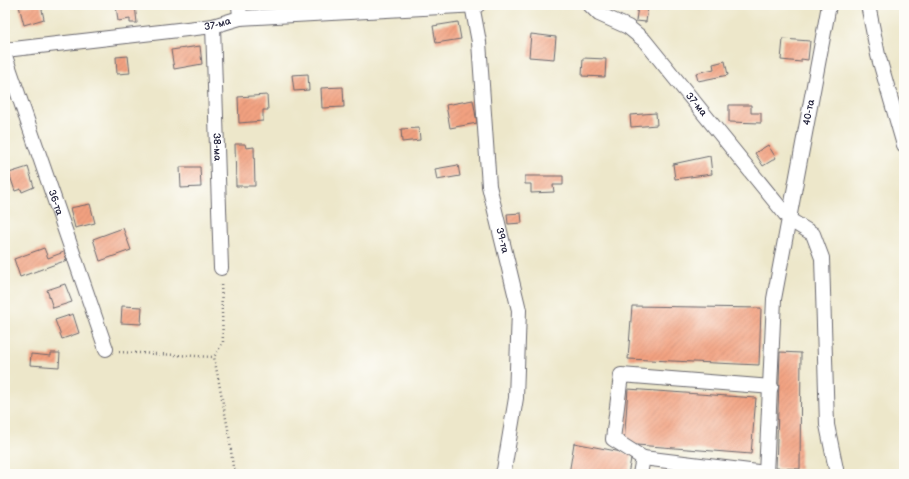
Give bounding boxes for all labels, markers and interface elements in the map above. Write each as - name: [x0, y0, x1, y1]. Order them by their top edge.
- street label: 37-ма: [203, 15, 232, 33]
- street label: 37-ма: [683, 90, 710, 119]
- street label: 40-та: [801, 98, 817, 126]
- street label: 38-ма: [211, 133, 223, 161]
- street label: 36-та: [46, 188, 66, 217]
- street label: 39-та: [493, 226, 511, 255]

